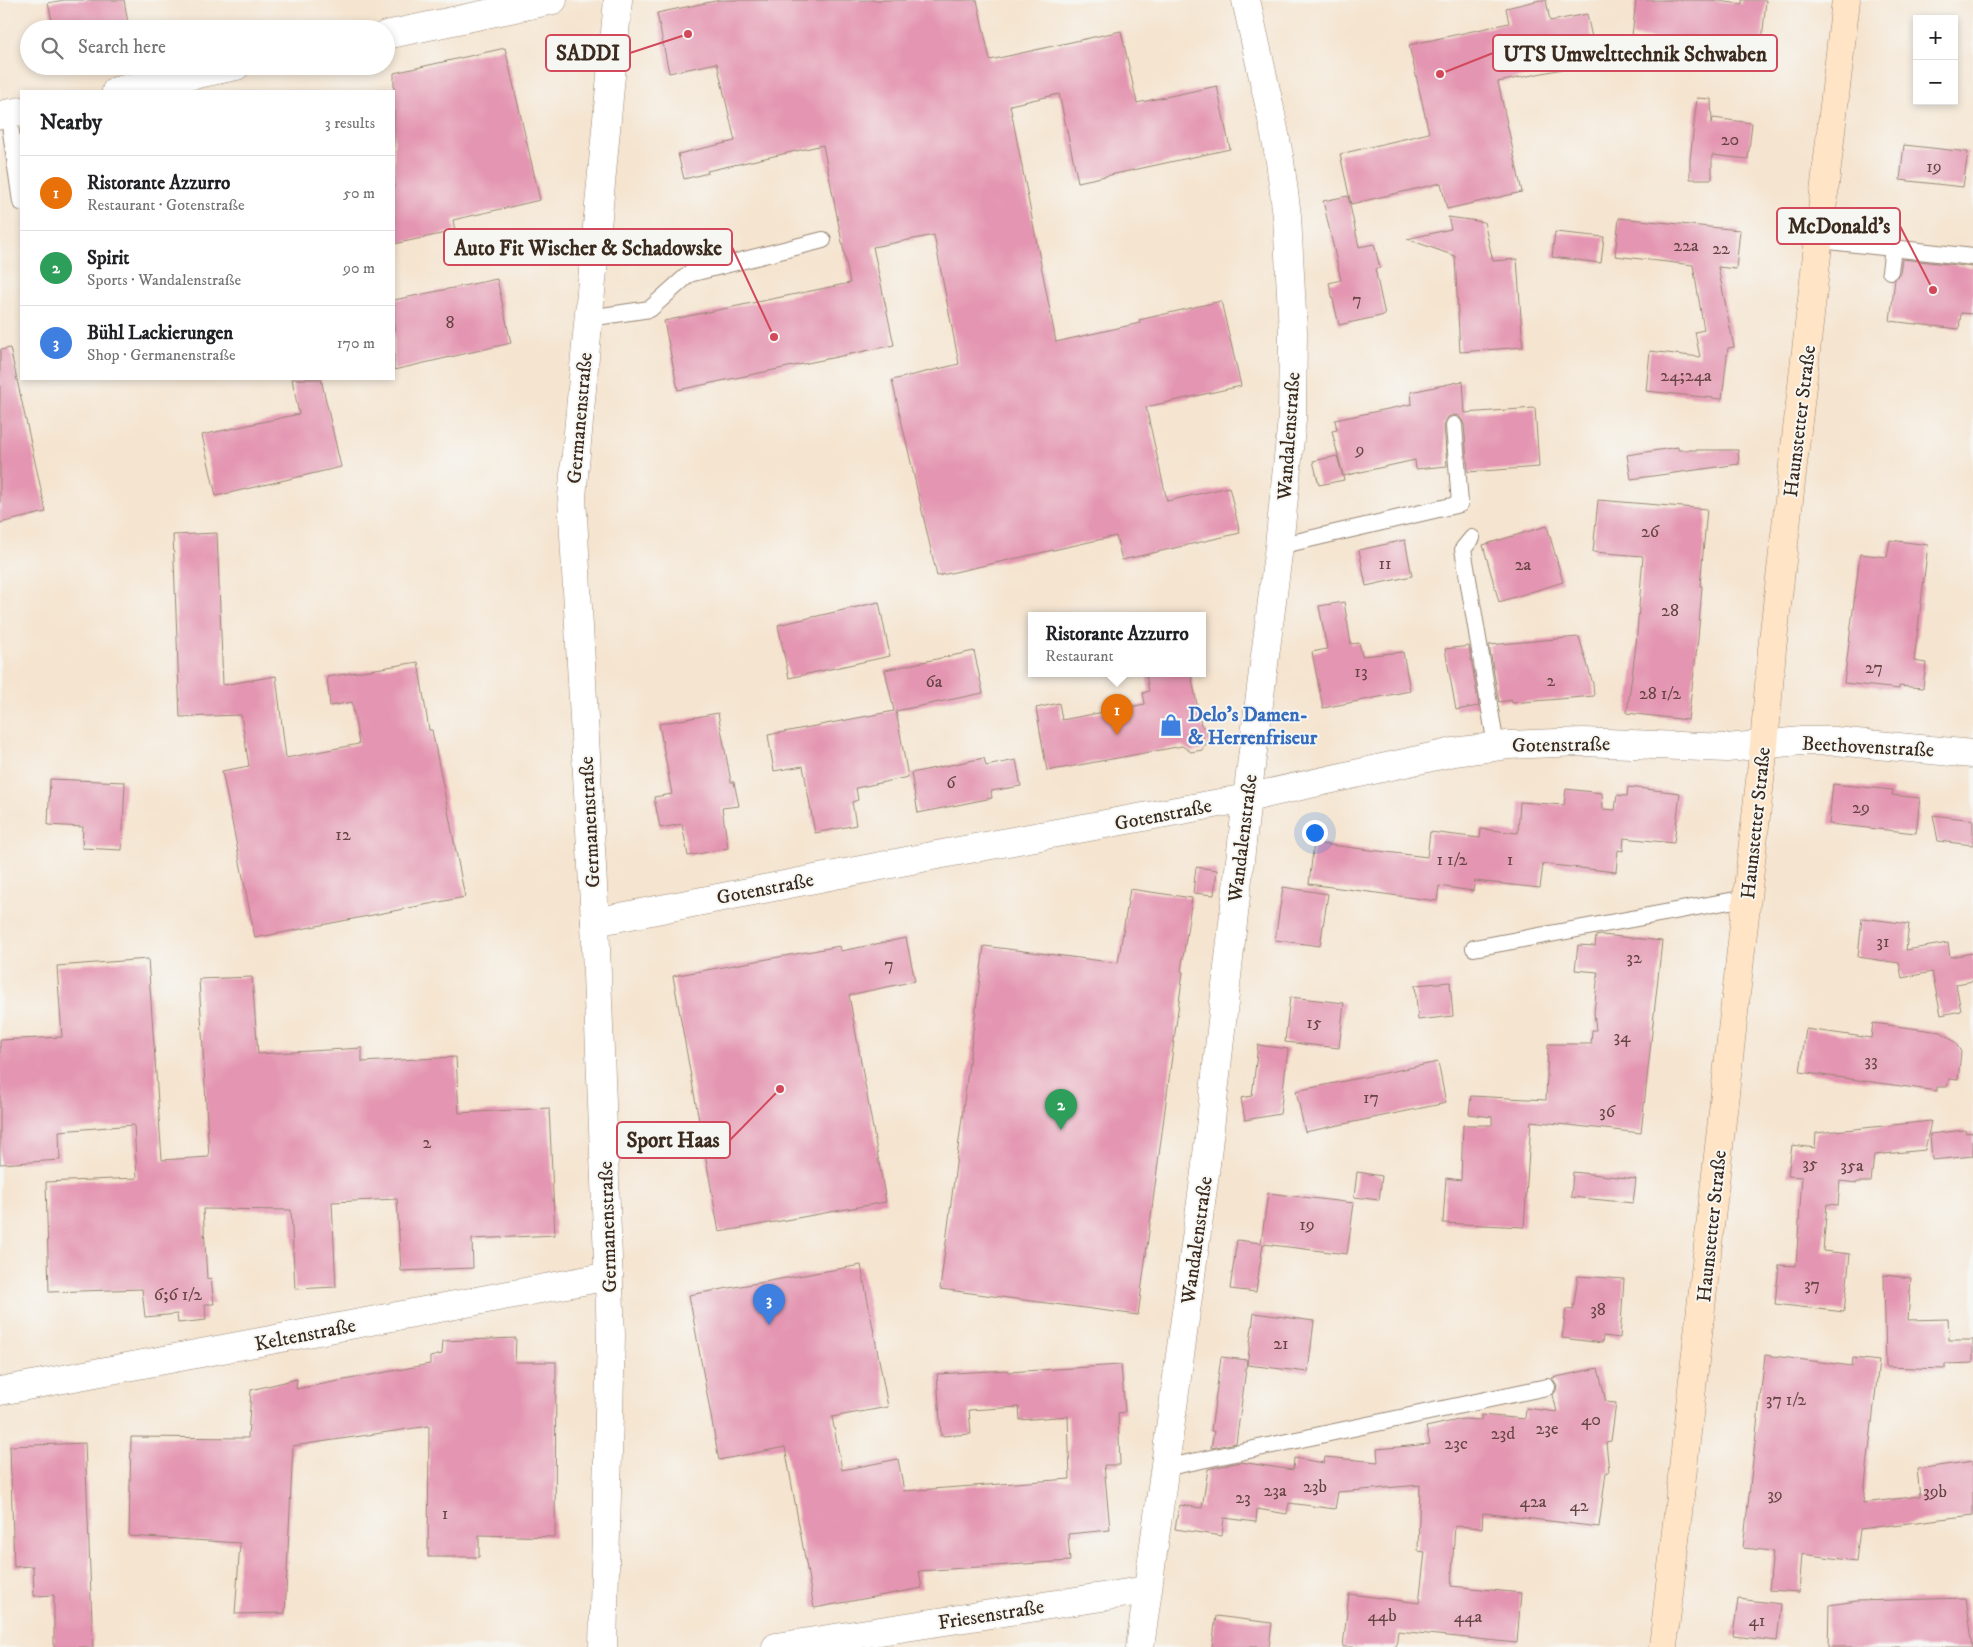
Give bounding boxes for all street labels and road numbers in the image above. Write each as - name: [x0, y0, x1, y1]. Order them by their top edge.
- street label: Haunstetter Straße: [1779, 344, 1822, 499]
- street label: Germanenstraße: [562, 351, 599, 485]
- street label: Wandalenstraße: [1272, 371, 1306, 502]
- street label: Gotenstraße: [1512, 732, 1610, 759]
- street label: Beethovenstraße: [1801, 732, 1935, 763]
- street label: Haunstetter Straße: [1736, 746, 1777, 900]
- street label: Germanenstraße: [575, 755, 606, 888]
- street label: Wandalenstraße: [1223, 773, 1264, 905]
- street label: Gotenstraße: [1113, 794, 1214, 837]
- street label: Gotenstraße: [715, 868, 816, 911]
- street label: Haunstetter Straße: [1692, 1149, 1733, 1303]
- street label: Germanenstraße: [594, 1161, 623, 1293]
- street label: Wandalenstraße: [1176, 1175, 1219, 1307]
- street label: Keltenstraße: [253, 1313, 358, 1358]
- street label: Friesenstraße: [936, 1595, 1046, 1636]

